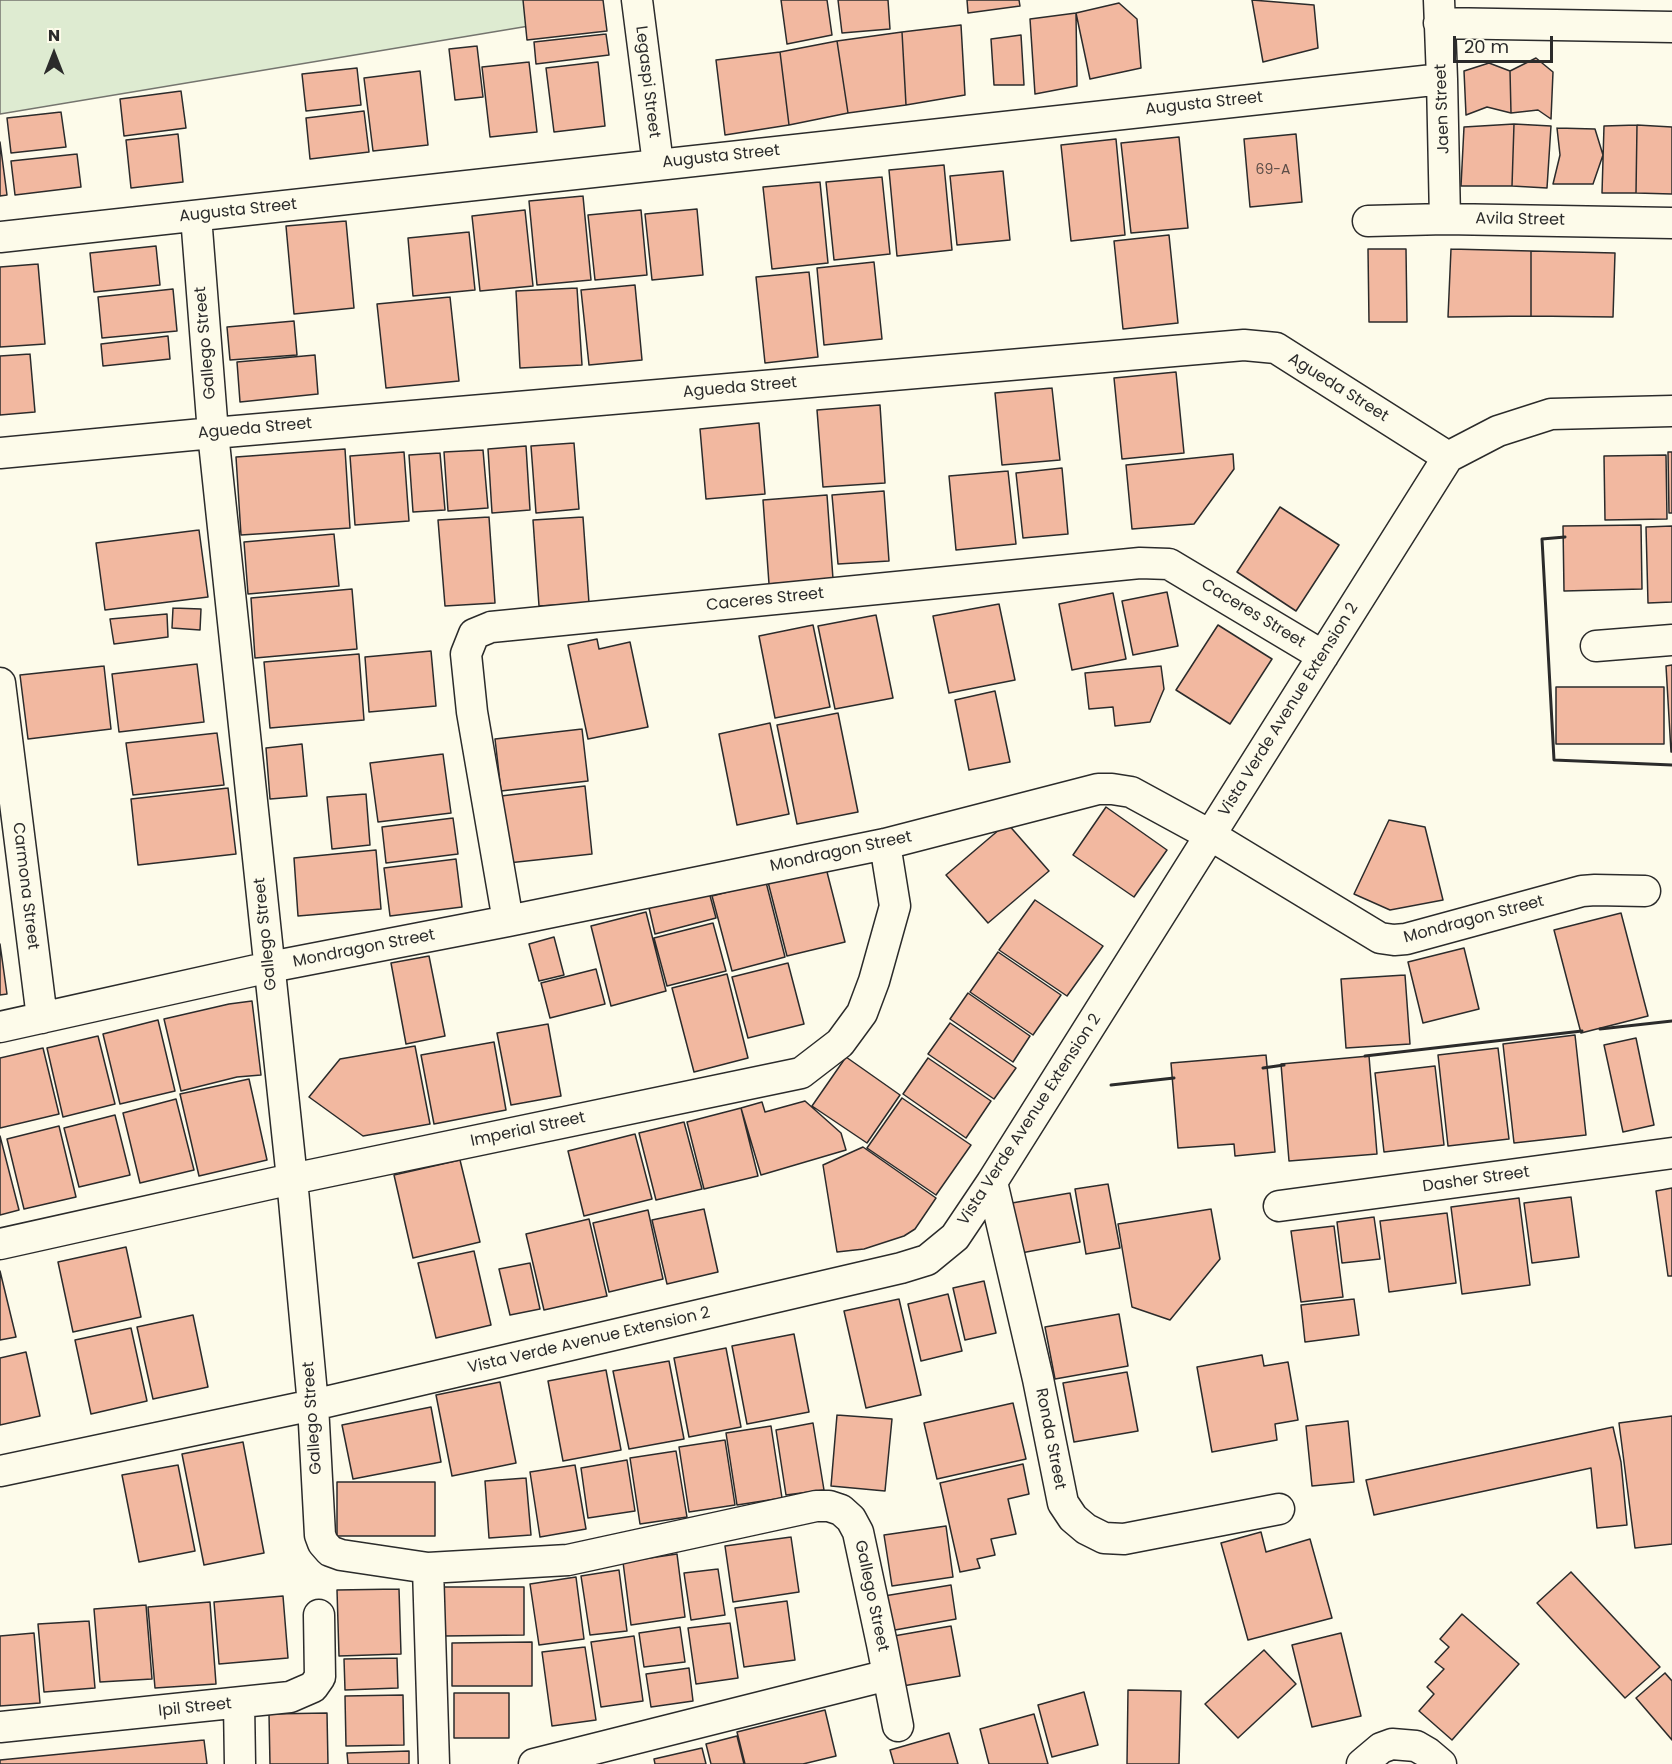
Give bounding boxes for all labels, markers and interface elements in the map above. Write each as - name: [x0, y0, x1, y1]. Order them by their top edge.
- north arrow: [24, 24, 84, 84]
- text: N: [48, 24, 60, 47]
- scale bar: [1456, 24, 1556, 62]
- street label: Legaspi Street: [631, 25, 663, 139]
- text: 20 m: [1464, 34, 1509, 59]
- street label: Jaen Street: [1432, 63, 1454, 155]
- street label: Augusta Street: [1144, 88, 1264, 120]
- street label: Augusta Street: [661, 141, 781, 173]
- house number: 69-A: [1256, 162, 1290, 178]
- street label: Augusta Street: [178, 195, 298, 227]
- street label: Avila Street: [1475, 210, 1565, 230]
- street label: Gallego Street: [192, 286, 220, 400]
- street label: Agueda Street: [1284, 350, 1392, 426]
- street label: Agueda Street: [682, 373, 798, 403]
- street label: Agueda Street: [197, 414, 313, 444]
- street label: Caceres Street: [1197, 575, 1309, 653]
- street label: Caceres Street: [705, 584, 825, 616]
- street label: Vista Verde Avenue Extension 2: [1215, 600, 1363, 820]
- street label: Carmona Street: [8, 821, 42, 951]
- street label: Mondragon Street: [768, 828, 914, 876]
- street label: Gallego Street: [251, 877, 281, 991]
- street label: Mondragon Street: [1402, 892, 1546, 948]
- street label: Mondragon Street: [291, 926, 437, 972]
- street label: Vista Verde Avenue Extension 2: [954, 1011, 1106, 1229]
- street label: Imperial Street: [469, 1108, 587, 1152]
- street label: Dasher Street: [1421, 1163, 1531, 1197]
- street label: Vista Verde Avenue Extension 2: [466, 1304, 712, 1378]
- street label: Gallego Street: [299, 1361, 327, 1475]
- street label: Ronda Street: [1031, 1387, 1069, 1491]
- street label: Gallego Street: [850, 1539, 892, 1653]
- street label: Ipil Street: [157, 1695, 233, 1721]

